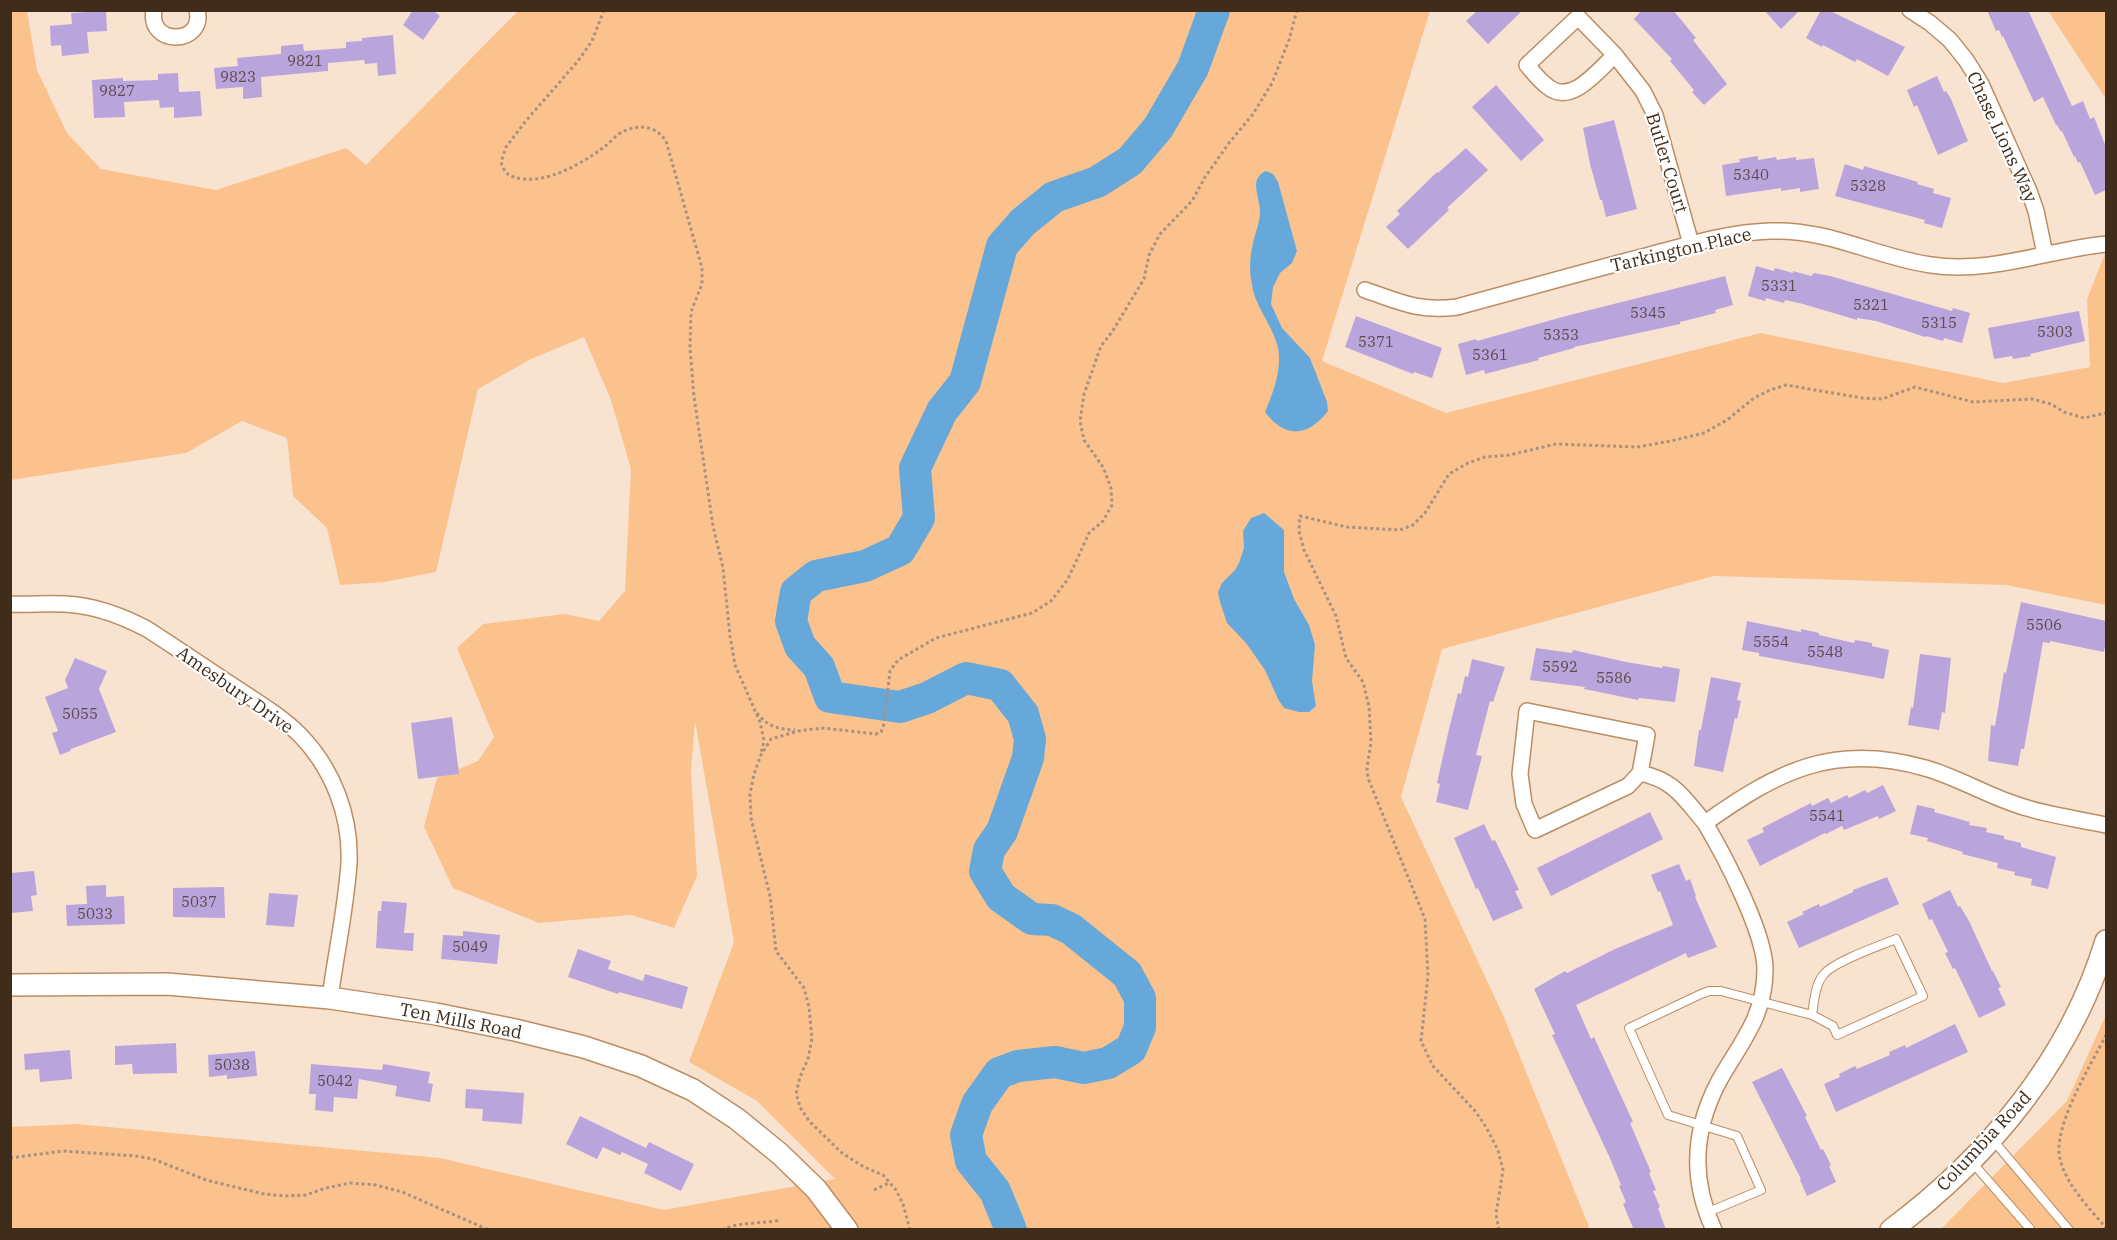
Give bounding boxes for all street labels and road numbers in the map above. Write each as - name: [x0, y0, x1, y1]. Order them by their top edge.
- street label: Chase Lions Way: [1962, 68, 2043, 206]
- street label: Butler Court: [1641, 110, 1694, 216]
- street label: Tarkington Place: [1608, 222, 1753, 277]
- street label: Amesbury Drive: [172, 641, 298, 738]
- street label: Ten Mills Road: [398, 997, 524, 1044]
- street label: Columbia Road: [1931, 1086, 2036, 1196]

